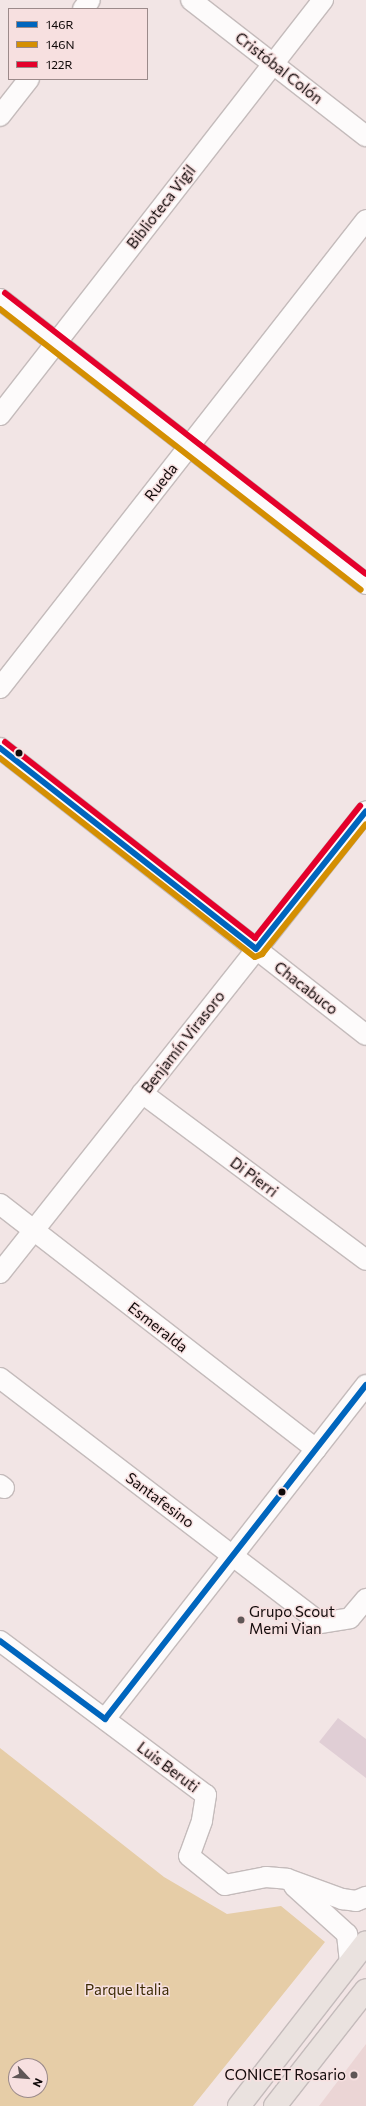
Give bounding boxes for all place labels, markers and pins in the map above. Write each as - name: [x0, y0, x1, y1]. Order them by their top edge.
- unlabelled marker: [14, 748, 24, 758]
- unlabelled marker: [277, 1487, 287, 1497]
- place label: Grupo Scout Memi Vian: [249, 1602, 335, 1637]
- marker: Grupo Scout Memi Vian: [236, 1615, 246, 1625]
- place label: CONICET Rosario: [224, 2066, 346, 2084]
- marker: CONICET Rosario: [349, 2070, 359, 2080]

